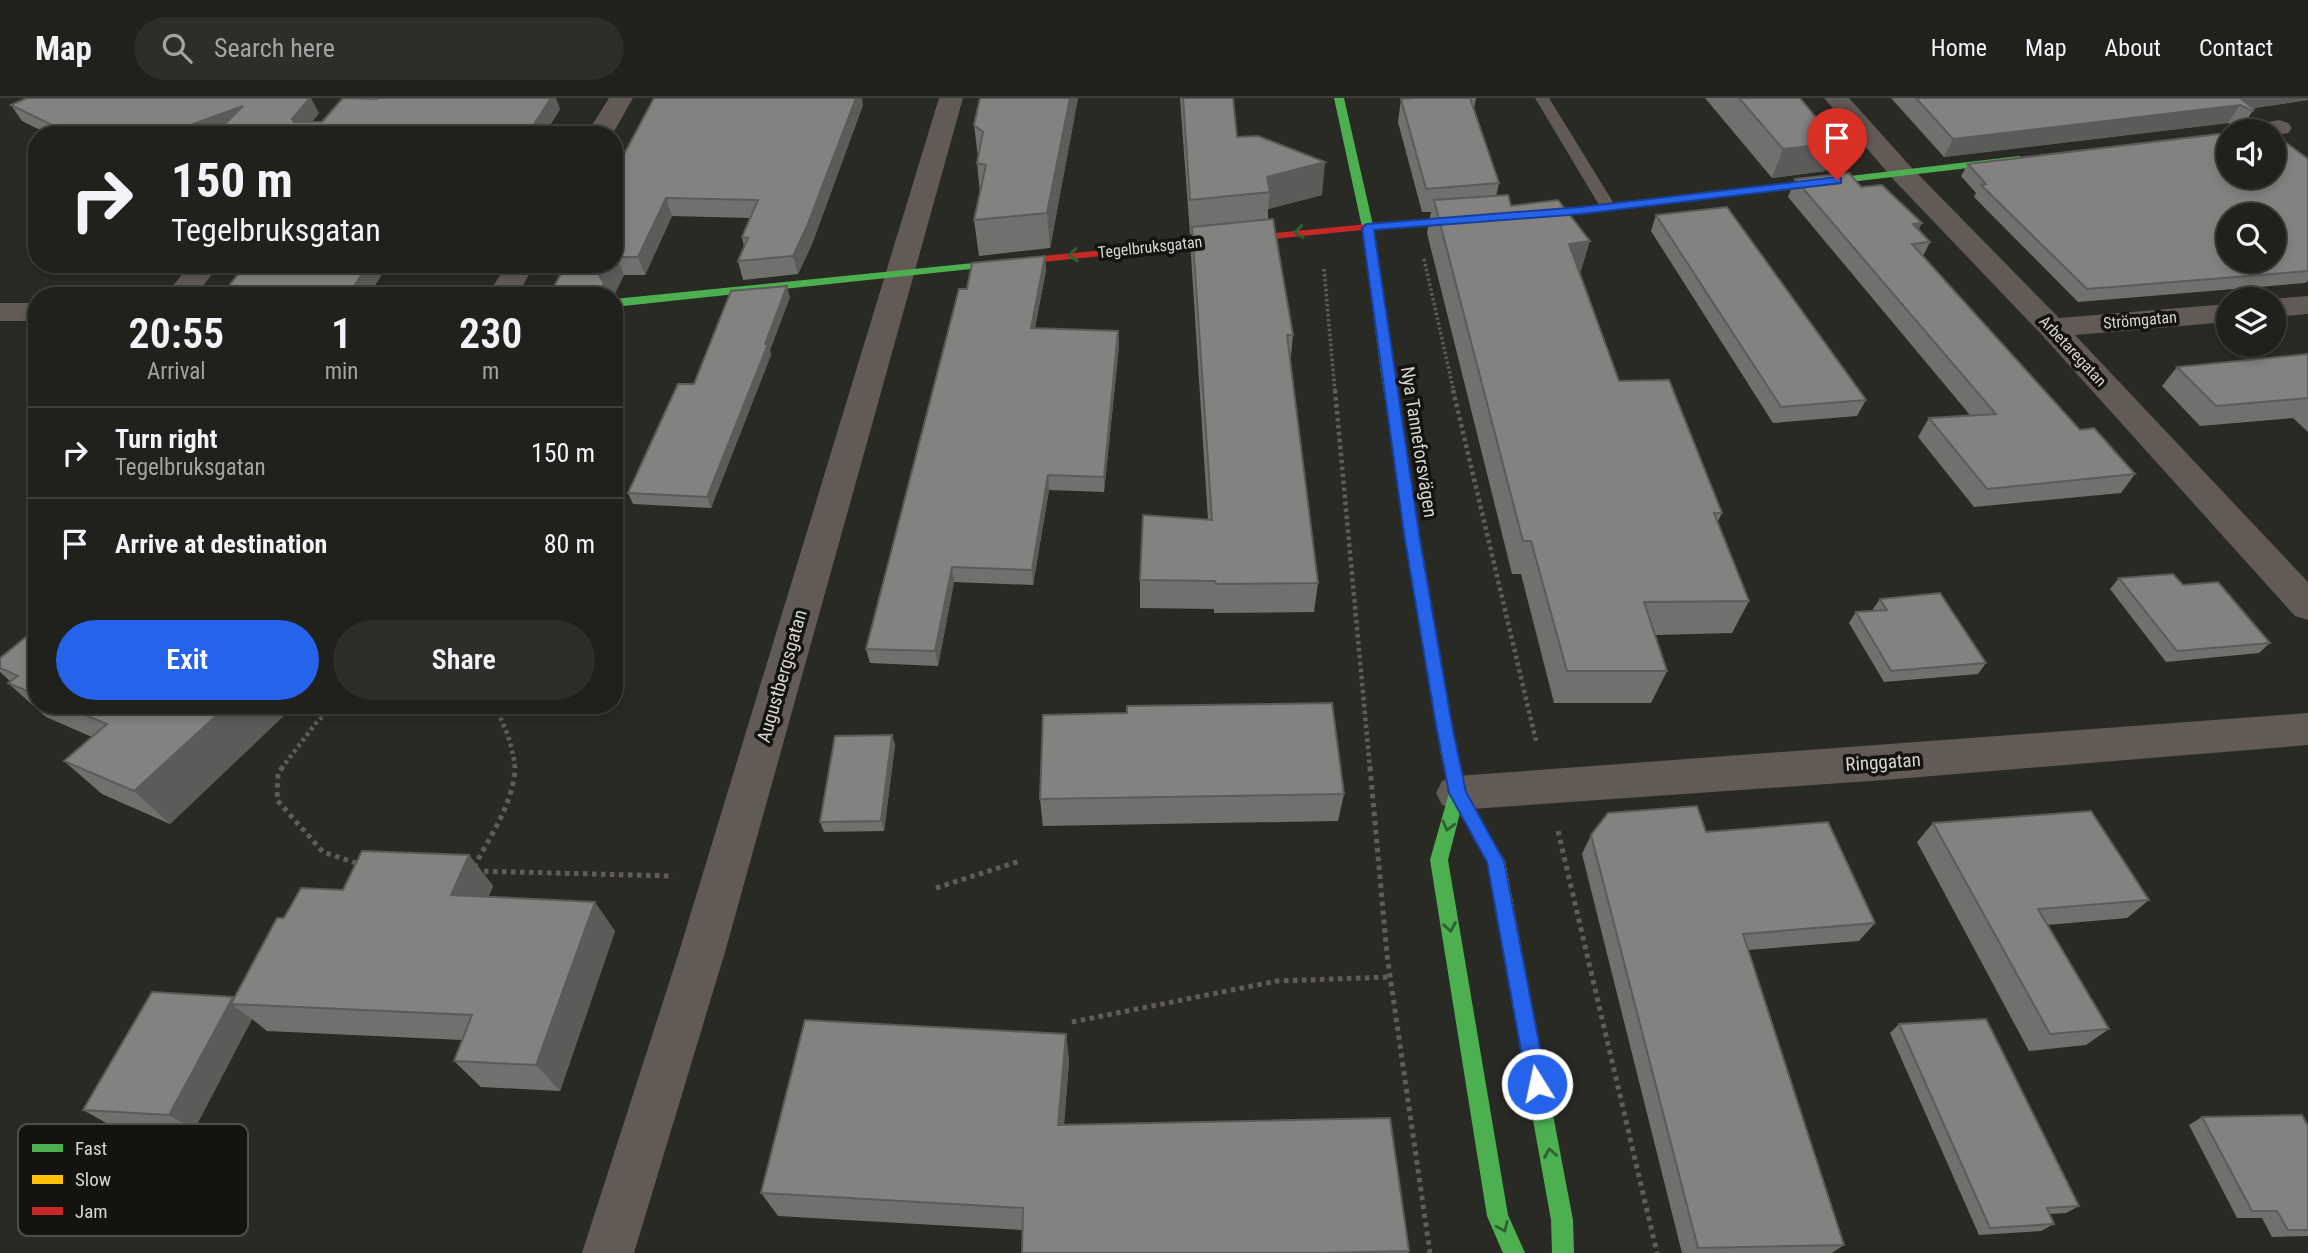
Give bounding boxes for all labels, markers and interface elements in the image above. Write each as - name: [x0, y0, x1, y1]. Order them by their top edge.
- search box: [134, 17, 624, 80]
- text: Map: [35, 29, 92, 68]
- icon: search: [158, 29, 196, 67]
- text: Search here: [214, 33, 335, 63]
- text: Home: [1931, 34, 1987, 62]
- text: Map: [2025, 34, 2067, 62]
- text: About: [2105, 34, 2161, 62]
- text: Contact: [2199, 34, 2273, 62]
- pin: [1807, 108, 1867, 180]
- icon: arrive: [1818, 119, 1856, 157]
- map controls: [2216, 119, 2286, 357]
- button: sound: [2216, 119, 2286, 189]
- text: 150 m: [171, 152, 293, 209]
- icon: right: [56, 154, 147, 245]
- button: search: [2216, 203, 2286, 273]
- text: Tegelbruksgatan: [171, 211, 381, 249]
- one-way arrow: [1294, 225, 1305, 240]
- street label: Tegelbruksgatan: [1097, 232, 1203, 262]
- one-way arrow: [1067, 247, 1078, 262]
- button: layers: [2216, 287, 2286, 357]
- street label: Strömgatan: [2103, 307, 2177, 333]
- text: 20:55: [129, 309, 224, 358]
- text: 1: [331, 309, 352, 358]
- text: 230: [459, 309, 522, 358]
- street label: Arbetaregatan: [2035, 312, 2111, 390]
- text: Arrival: [147, 358, 206, 385]
- text: min: [325, 358, 358, 385]
- text: m: [482, 358, 499, 385]
- street label: Nya Tanneforsvägen: [1396, 365, 1442, 519]
- text: Turn right: [115, 424, 217, 454]
- icon: right: [56, 434, 94, 472]
- text: 150 m: [531, 438, 595, 468]
- text: Tegelbruksgatan: [115, 454, 266, 481]
- icon: arrive: [56, 525, 94, 563]
- text: Arrive at destination: [115, 529, 327, 559]
- text: 80 m: [544, 529, 595, 559]
- street label: Augustbergsgatan: [752, 607, 812, 745]
- button: Exit: [56, 620, 319, 700]
- button: Share: [333, 620, 595, 700]
- street label: Ringgatan: [1845, 748, 1921, 776]
- one-way arrow: [1442, 820, 1456, 832]
- one-way arrow: [1442, 921, 1457, 933]
- position arrow: [1500, 1047, 1574, 1121]
- legend: [18, 1124, 248, 1236]
- text: Fast: [75, 1137, 107, 1160]
- one-way arrow: [1543, 1147, 1558, 1159]
- text: Slow: [75, 1168, 111, 1191]
- text: Jam: [75, 1200, 108, 1223]
- one-way arrow: [1495, 1220, 1509, 1233]

